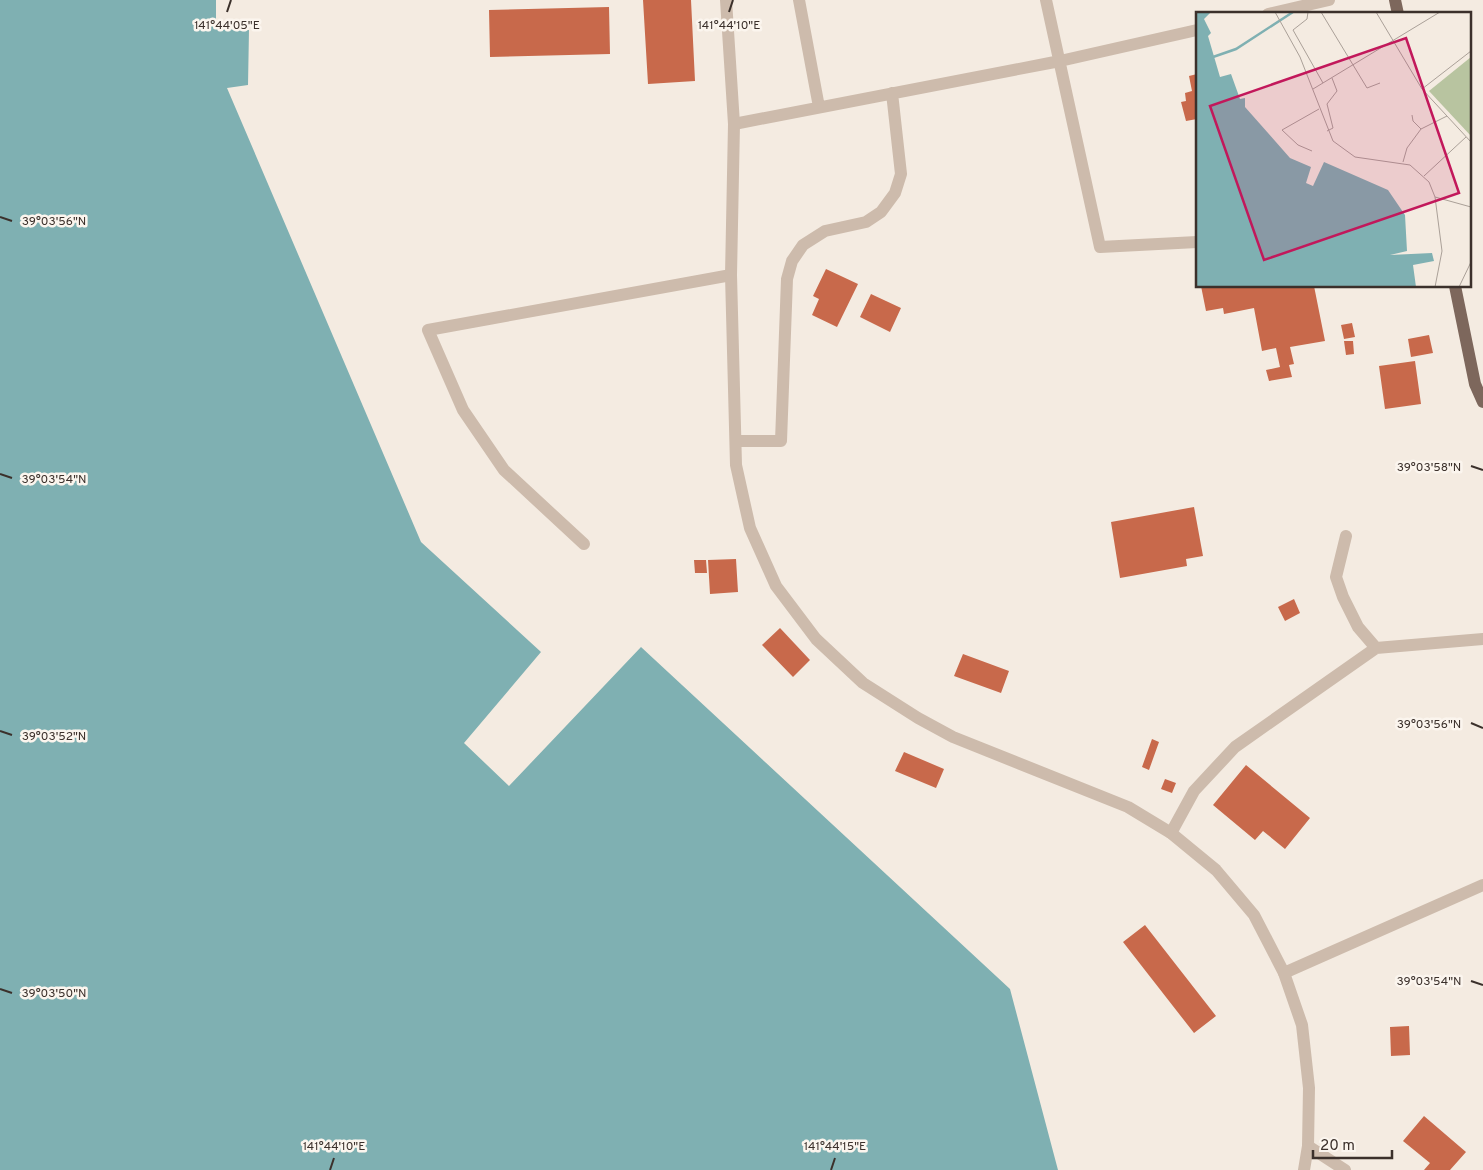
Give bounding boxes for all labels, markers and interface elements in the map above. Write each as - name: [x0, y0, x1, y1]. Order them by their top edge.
- inset map: [1196, 12, 1470, 288]
- text: 141°44'05"E: [194, 18, 260, 34]
- text: 141°44'10"E: [698, 18, 760, 34]
- text: 39°03'56"N: [22, 214, 86, 230]
- text: 39°03'58"N: [1397, 460, 1461, 476]
- text: 39°03'54"N: [21, 472, 87, 488]
- text: 39°03'56"N: [1397, 717, 1461, 733]
- text: 39°03'52"N: [22, 729, 86, 745]
- text: 39°03'54"N: [1396, 974, 1462, 990]
- text: 39°03'50"N: [21, 986, 87, 1002]
- scale bar: [1313, 1128, 1392, 1160]
- text: 20 m: [1320, 1137, 1355, 1156]
- text: 141°44'10"E: [303, 1139, 365, 1155]
- text: 141°44'15"E: [804, 1139, 866, 1155]

